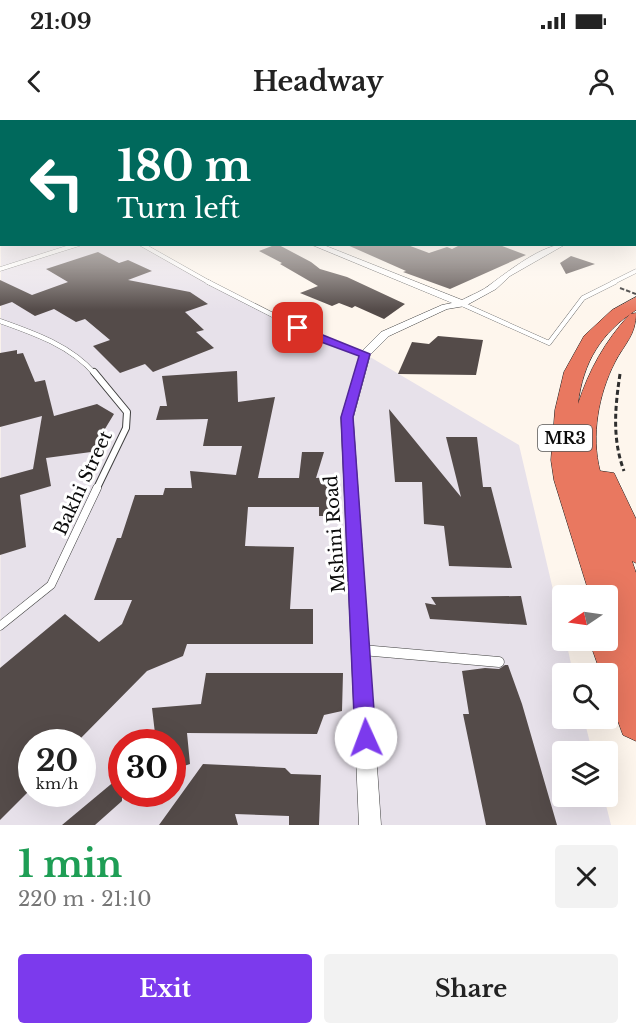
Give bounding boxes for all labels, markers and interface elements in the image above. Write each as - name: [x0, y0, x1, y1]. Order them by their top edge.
- text: 21:09: [30, 8, 92, 35]
- icon: back: [18, 65, 51, 98]
- text: Headway: [253, 65, 383, 98]
- icon: person: [585, 65, 618, 98]
- text: 180 m: [117, 140, 251, 192]
- icon: left: [18, 144, 96, 222]
- text: Turn left: [117, 192, 240, 225]
- pin: [272, 302, 323, 353]
- icon: arrive: [281, 311, 314, 344]
- road number: MR3: [538, 425, 592, 451]
- street label: Bakhi Street: [49, 427, 117, 539]
- street label: Mshini Road: [320, 474, 350, 594]
- north arrow: [552, 585, 618, 651]
- map controls: [552, 585, 618, 807]
- button: search: [552, 663, 618, 729]
- position arrow: [334, 706, 398, 770]
- speed limit sign: 30: [108, 729, 186, 807]
- button: layers: [552, 741, 618, 807]
- text: 20: [36, 742, 78, 779]
- text: km/h: [36, 774, 78, 793]
- text: 1 min: [18, 842, 122, 887]
- button: close: [555, 845, 618, 908]
- text: 220 m · 21:10: [18, 887, 151, 911]
- button: Exit: [18, 954, 312, 1023]
- button: Share: [324, 954, 618, 1023]

